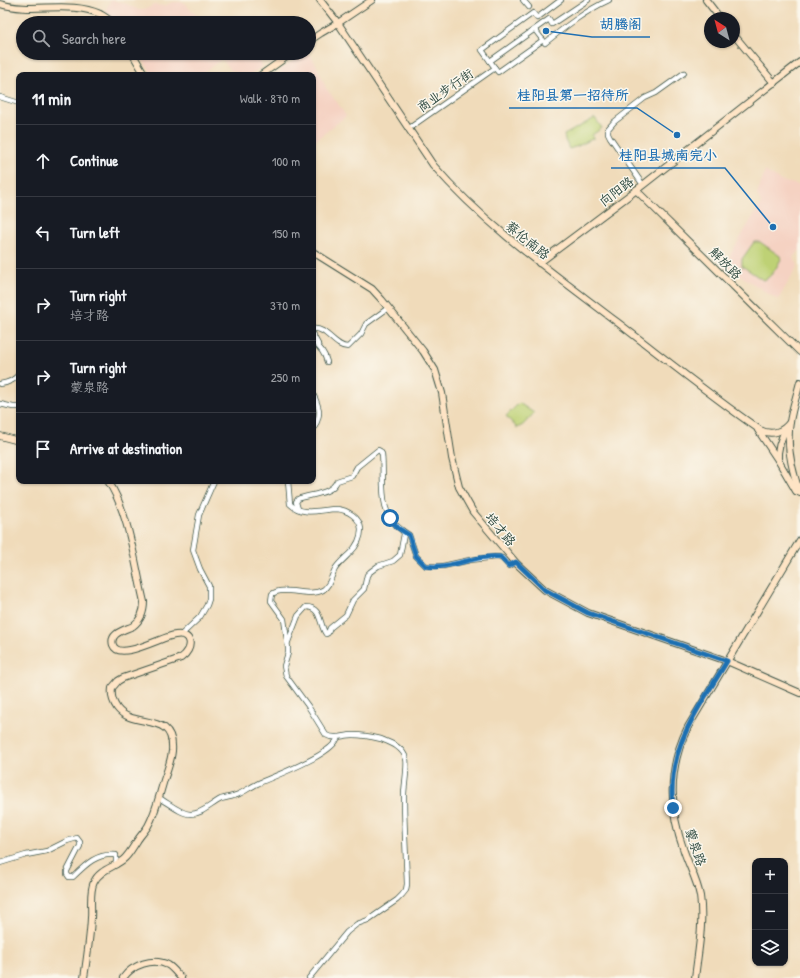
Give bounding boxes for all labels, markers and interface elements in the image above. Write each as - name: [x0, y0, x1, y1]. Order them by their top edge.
- callout: 胡腾阁: [592, 11, 650, 37]
- north arrow: [704, 12, 740, 48]
- text: 胡腾阁: [600, 14, 642, 33]
- search box: [16, 16, 316, 60]
- icon: search: [30, 27, 52, 49]
- text: Search here: [62, 28, 126, 49]
- street label: 商业步行街: [413, 64, 477, 116]
- callout: 桂阳县第一招待所: [509, 82, 637, 108]
- text: 桂阳县第一招待所: [517, 85, 629, 104]
- text: 11 min: [32, 87, 71, 110]
- text: Walk · 870 m: [240, 89, 300, 107]
- callout: 桂阳县城南完小: [611, 142, 725, 168]
- text: 桂阳县城南完小: [619, 145, 717, 164]
- icon: ahead: [32, 150, 54, 172]
- text: Continue: [70, 150, 118, 171]
- text: 100 m: [272, 152, 300, 170]
- street label: 向阳路: [595, 172, 637, 210]
- street label: 蔡伦南路: [502, 217, 554, 263]
- icon: left: [32, 222, 54, 244]
- text: Turn left: [70, 222, 120, 243]
- text: 150 m: [272, 224, 300, 242]
- street label: 解放路: [706, 243, 746, 283]
- text: Turn right: [70, 285, 126, 306]
- icon: right: [32, 294, 54, 316]
- text: 370 m: [270, 296, 300, 314]
- text: 培才路: [70, 306, 109, 324]
- text: Turn right: [70, 357, 126, 378]
- icon: right: [32, 366, 54, 388]
- text: 250 m: [271, 368, 300, 386]
- text: 蒙泉路: [70, 378, 109, 396]
- icon: arrive: [32, 438, 54, 460]
- text: Arrive at destination: [70, 438, 182, 459]
- street label: 培才路: [482, 508, 520, 550]
- route start: [381, 509, 399, 527]
- route end: [664, 799, 682, 817]
- street label: 蒙泉路: [681, 826, 711, 868]
- map controls: [752, 858, 788, 966]
- button: +: [752, 858, 788, 894]
- button: −: [752, 894, 788, 930]
- button: layers: [752, 930, 788, 966]

